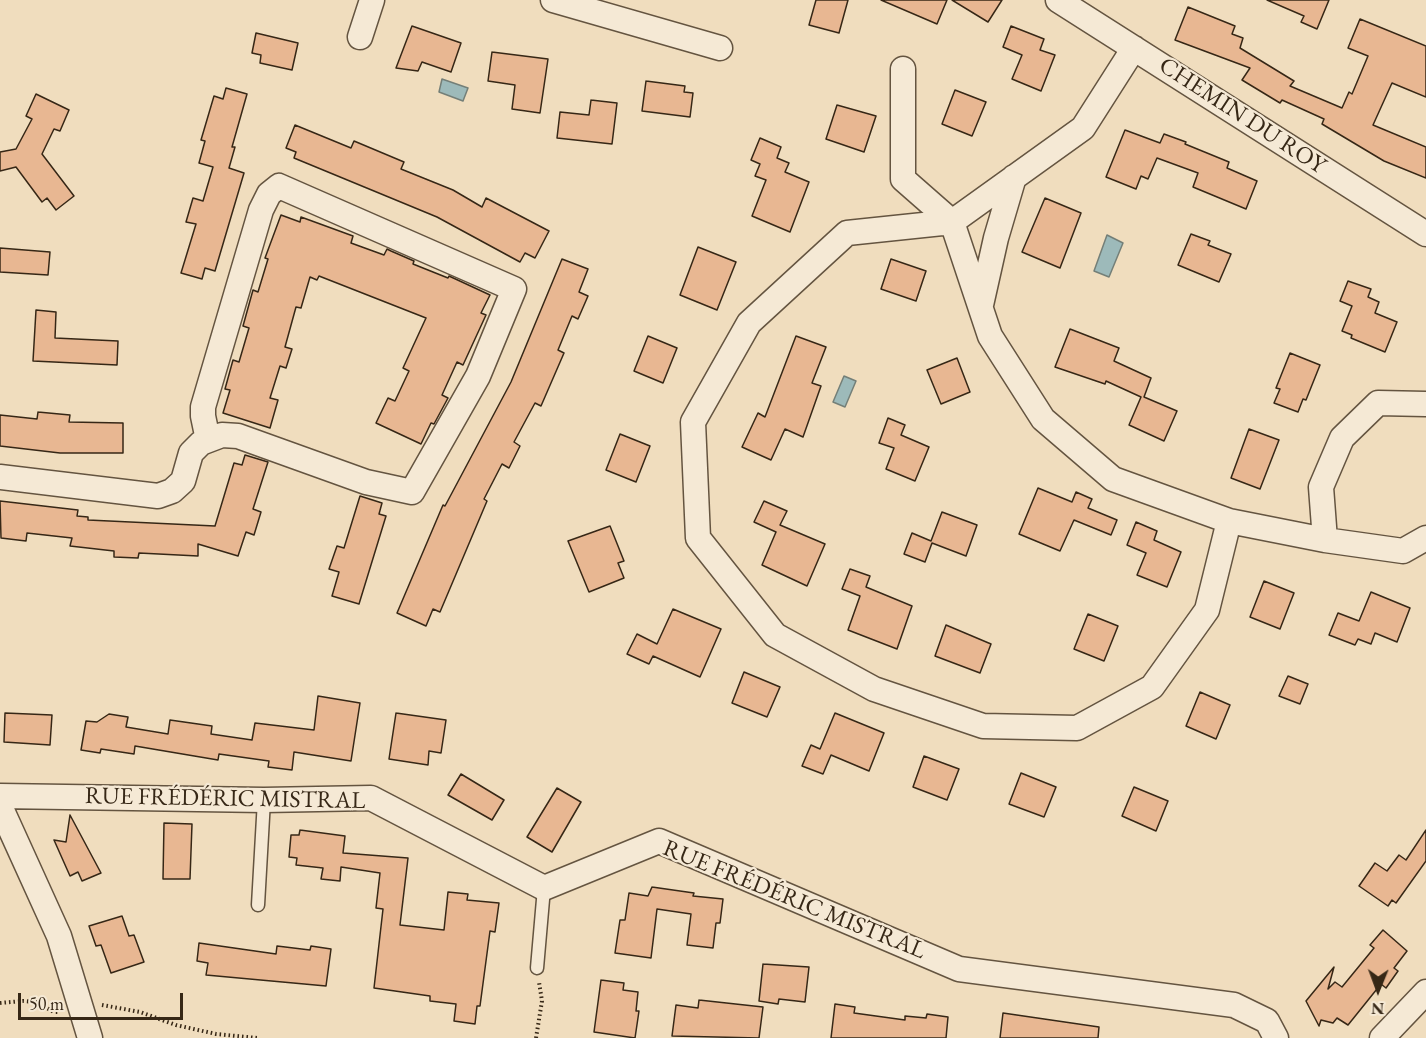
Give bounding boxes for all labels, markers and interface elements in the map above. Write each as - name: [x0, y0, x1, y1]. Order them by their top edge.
- street label: CHEMIN DU ROY: [1153, 51, 1331, 181]
- street label: RUE FRÉDÉRIC MISTRAL: [84, 782, 366, 816]
- street label: RUE FRÉDÉRIC MISTRAL: [659, 834, 929, 966]
- north arrow: [1348, 960, 1408, 1020]
- scale bar: [21, 981, 186, 1019]
- text: 50 m: [29, 992, 64, 1015]
- text: N: [1371, 998, 1384, 1019]

